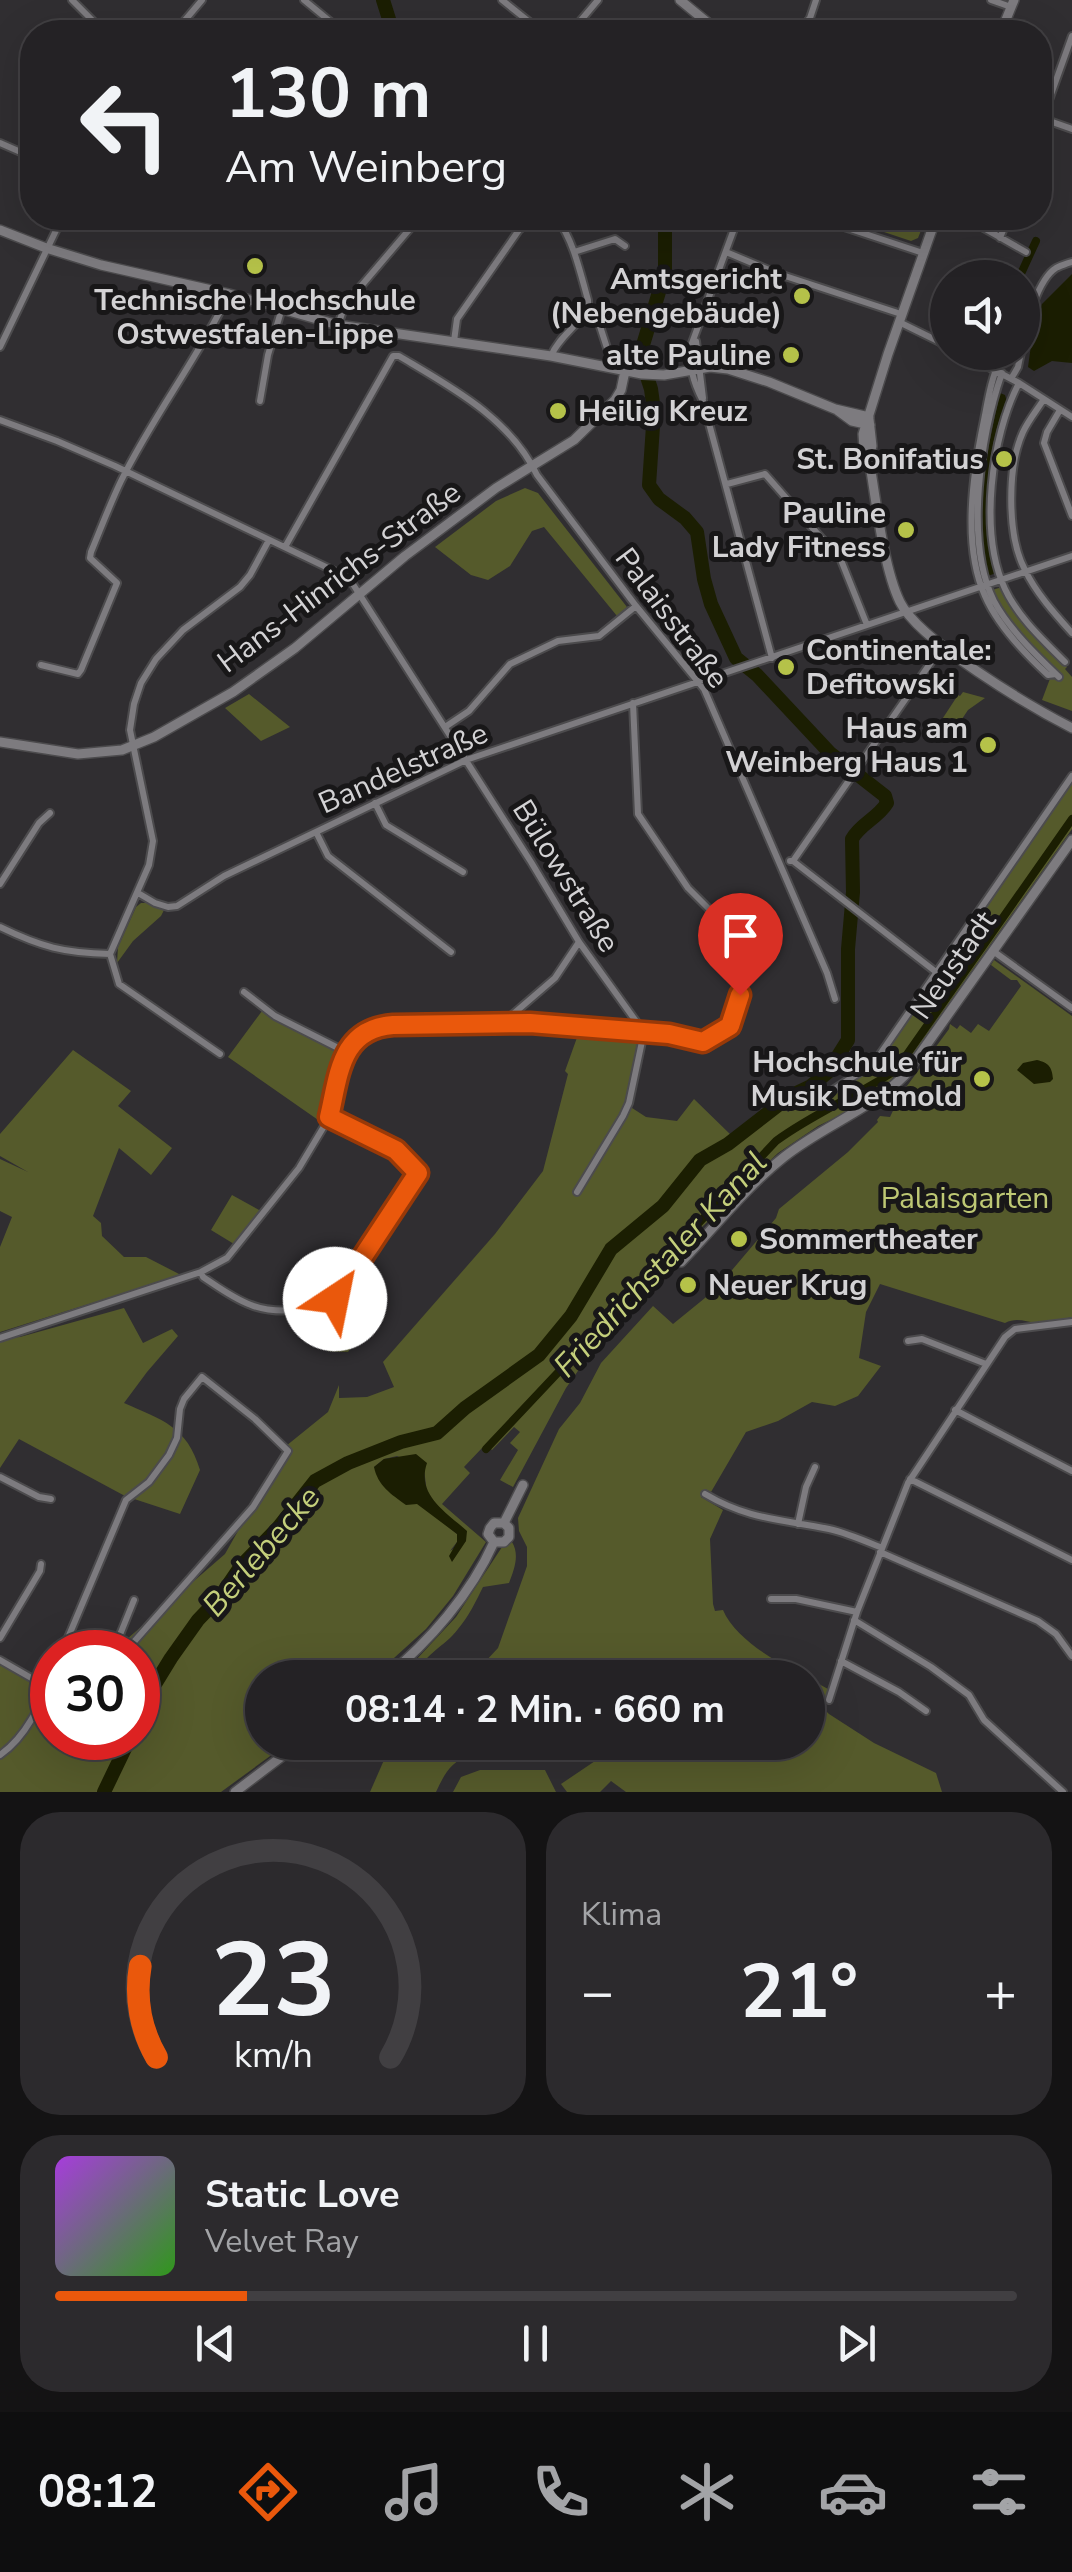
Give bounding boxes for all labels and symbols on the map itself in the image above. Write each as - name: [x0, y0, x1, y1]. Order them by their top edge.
- marker: Technische Hochschule Ostwestfalen-Lippe: [244, 255, 266, 277]
- place label: Amtsgericht (Nebengebäude): [550, 259, 782, 334]
- place label: Technische Hochschule Ostwestfalen-Lippe: [94, 280, 416, 355]
- marker: Amtsgericht (Nebengebäude): [791, 285, 813, 307]
- place label: alte Pauline: [606, 335, 771, 376]
- marker: alte Pauline: [780, 344, 802, 366]
- place label: Heilig Kreuz: [578, 391, 748, 432]
- marker: Heilig Kreuz: [547, 400, 569, 422]
- place label: St. Bonifatius: [796, 439, 984, 480]
- marker: St. Bonifatius: [993, 448, 1015, 470]
- street label: Hans-Hinrichs-Straße: [209, 472, 469, 682]
- place label: Pauline Lady Fitness: [712, 493, 886, 568]
- marker: Pauline Lady Fitness: [895, 519, 917, 541]
- street label: Palaisstraße: [605, 540, 738, 697]
- place label: Continentale: Defitowski: [806, 630, 992, 705]
- marker: Continentale: Defitowski: [775, 656, 797, 678]
- place label: Haus am Weinberg Haus 1: [725, 708, 968, 783]
- street label: Bandelstraße: [312, 713, 494, 824]
- marker: Haus am Weinberg Haus 1: [977, 734, 999, 756]
- street label: Bülowstraße: [502, 792, 629, 960]
- pin: [698, 893, 783, 996]
- street label: Neustadt: [901, 902, 1006, 1028]
- place label: Hochschule für Musik Detmold: [751, 1042, 962, 1117]
- marker: Hochschule für Musik Detmold: [971, 1068, 993, 1090]
- water label: Friedrichstaler Kanal: [544, 1142, 777, 1387]
- park label: Palaisgarten: [881, 1178, 1049, 1219]
- place label: Sommertheater: [759, 1219, 978, 1260]
- marker: Sommertheater: [728, 1228, 750, 1250]
- position arrow: [283, 1247, 387, 1351]
- place label: Neuer Krug: [708, 1265, 867, 1306]
- marker: Neuer Krug: [677, 1274, 699, 1296]
- water label: Berlebecke: [193, 1477, 330, 1626]
- speed limit sign: 30: [30, 1630, 160, 1760]

